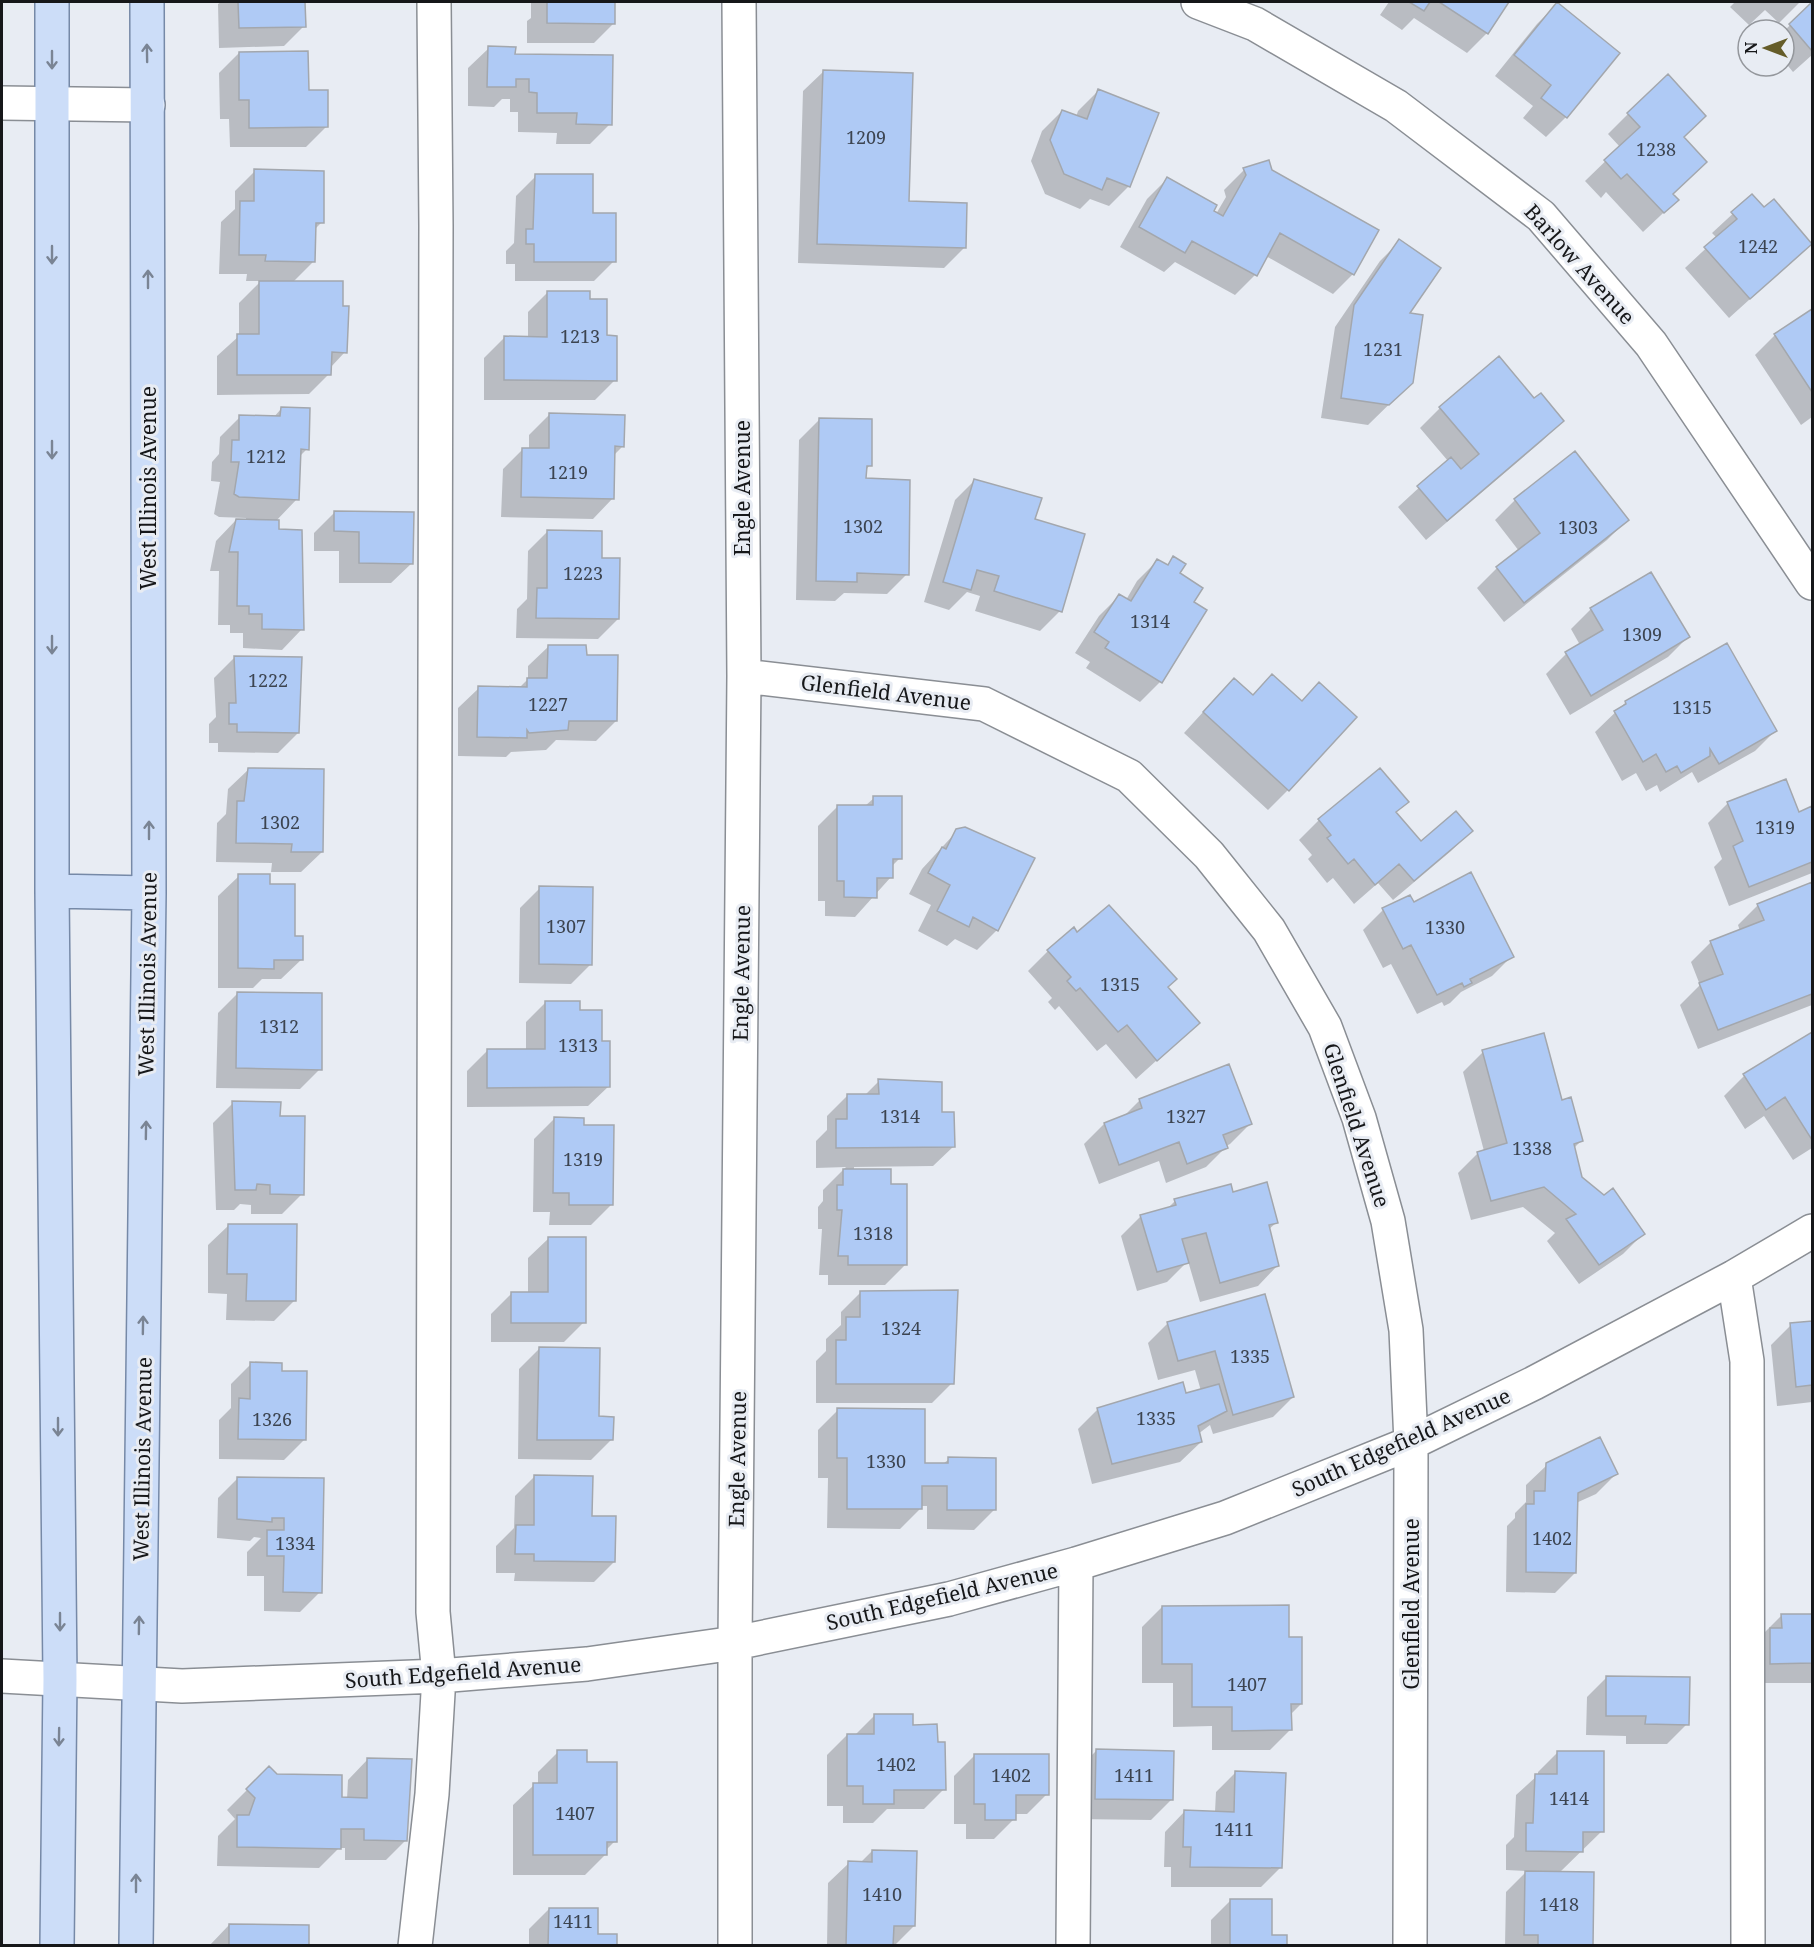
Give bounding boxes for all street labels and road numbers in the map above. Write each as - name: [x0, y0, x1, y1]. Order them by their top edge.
- street label: Barlow Avenue: [1519, 198, 1641, 330]
- street label: West Illinois Avenue: [134, 386, 162, 590]
- street label: Engle Avenue: [728, 420, 756, 556]
- street label: Glenfield Avenue: [799, 668, 973, 716]
- street label: West Illinois Avenue: [131, 872, 163, 1076]
- street label: Engle Avenue: [726, 905, 756, 1041]
- street label: Glenfield Avenue: [1317, 1039, 1397, 1211]
- street label: West Illinois Avenue: [126, 1357, 158, 1561]
- street label: South Edgefield Avenue: [1287, 1381, 1515, 1503]
- street label: Engle Avenue: [722, 1391, 752, 1527]
- street label: Glenfield Avenue: [1397, 1518, 1425, 1690]
- street label: South Edgefield Avenue: [824, 1556, 1060, 1636]
- street label: South Edgefield Avenue: [344, 1650, 582, 1694]

